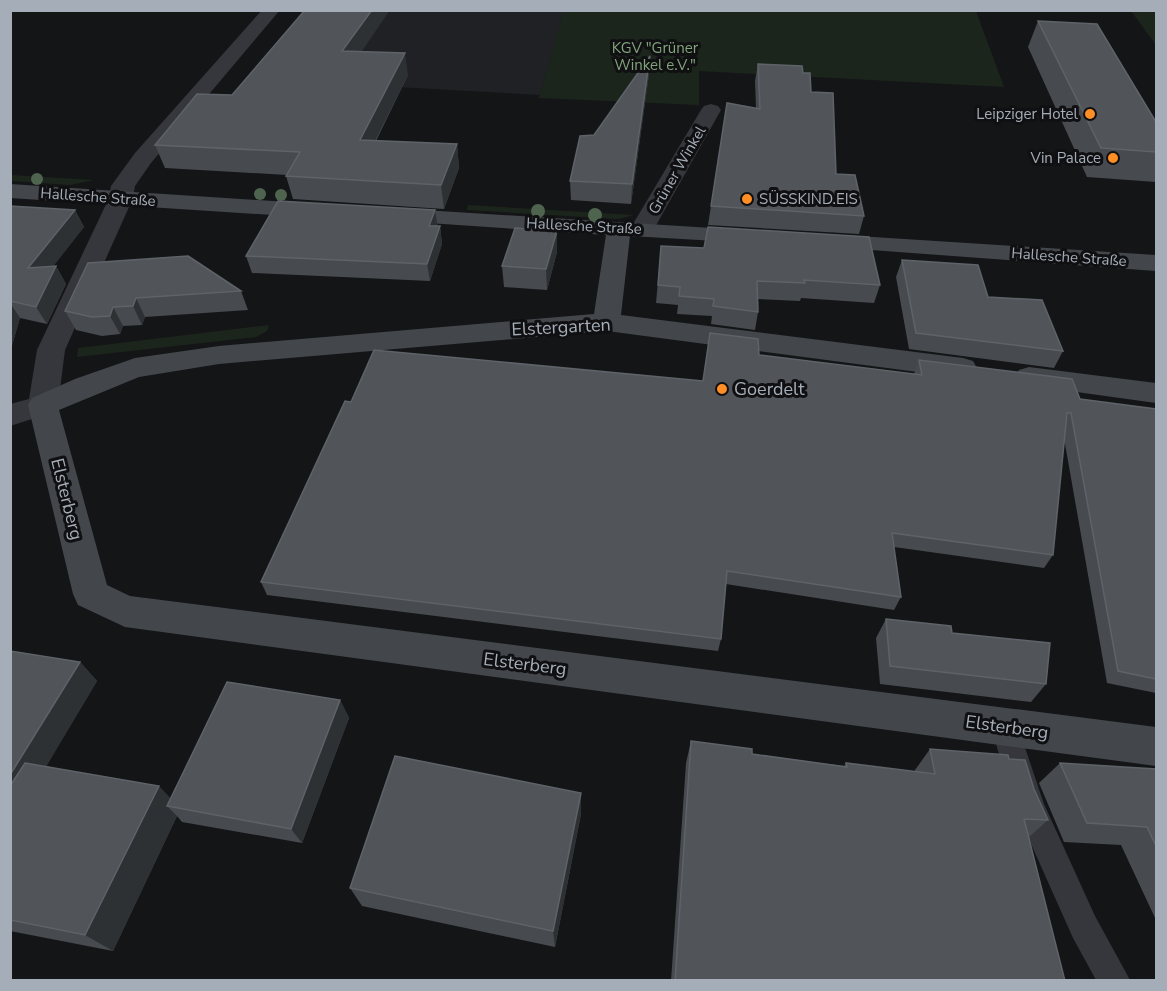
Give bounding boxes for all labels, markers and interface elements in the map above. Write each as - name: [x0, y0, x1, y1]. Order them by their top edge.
- park label: KGV "Grüner Winkel e.V.": [612, 38, 699, 75]
- place label: Leipziger Hotel: [976, 104, 1079, 124]
- marker: Leipziger Hotel: [1083, 107, 1097, 121]
- street label: Grüner Winkel: [644, 122, 711, 218]
- place label: Vin Palace: [1030, 148, 1101, 168]
- marker: Vin Palace: [1106, 151, 1120, 165]
- street label: Hallesche Straße: [40, 183, 156, 211]
- place label: SÜSSKIND.EIS: [759, 189, 858, 209]
- marker: SÜSSKIND.EIS: [740, 192, 754, 206]
- street label: Hallesche Straße: [526, 213, 642, 239]
- street label: Hallesche Straße: [1011, 243, 1127, 271]
- street label: Elstergarten: [511, 312, 611, 342]
- place label: Goerdelt: [734, 377, 805, 401]
- marker: Goerdelt: [715, 382, 729, 396]
- street label: Elsterberg: [45, 456, 89, 542]
- street label: Elsterberg: [482, 647, 568, 681]
- street label: Elsterberg: [964, 709, 1050, 745]

